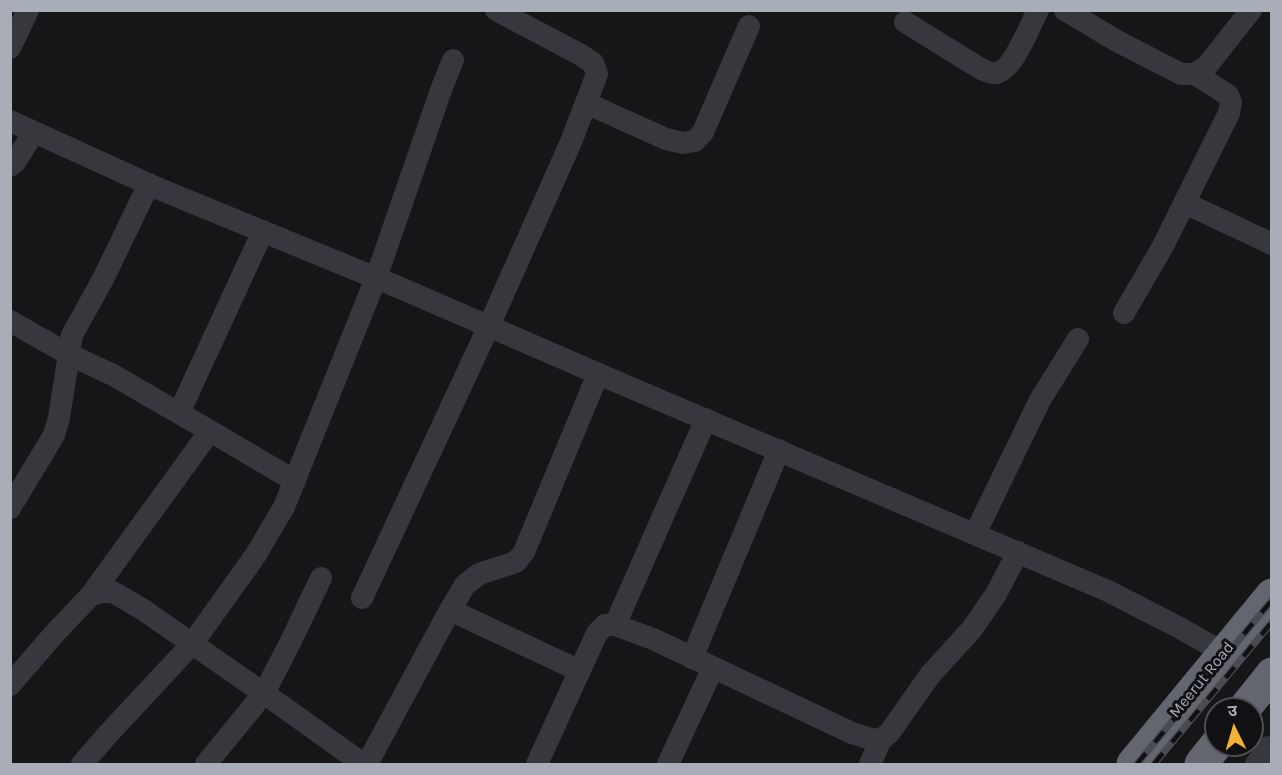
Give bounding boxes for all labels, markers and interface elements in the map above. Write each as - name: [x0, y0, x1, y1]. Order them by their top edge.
- street label: Meerut Road: [1166, 638, 1238, 722]
- north arrow: [1204, 697, 1264, 757]
- text: उ: [1227, 701, 1238, 720]

